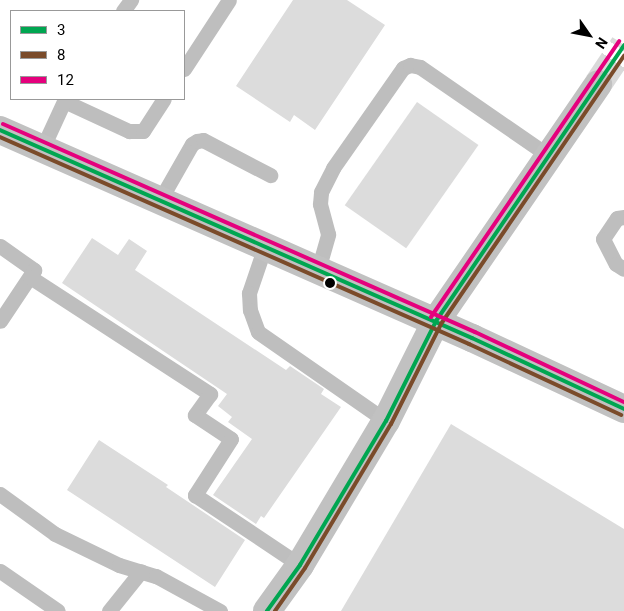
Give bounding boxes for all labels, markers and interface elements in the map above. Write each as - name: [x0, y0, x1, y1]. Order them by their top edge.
- legend: [10, 10, 185, 100]
- north arrow: [564, 10, 614, 60]
- text: 3: [57, 21, 65, 39]
- text: N: [592, 35, 611, 52]
- text: 8: [57, 46, 65, 64]
- text: 12: [57, 71, 74, 89]
- unlabelled marker: [325, 278, 335, 288]

